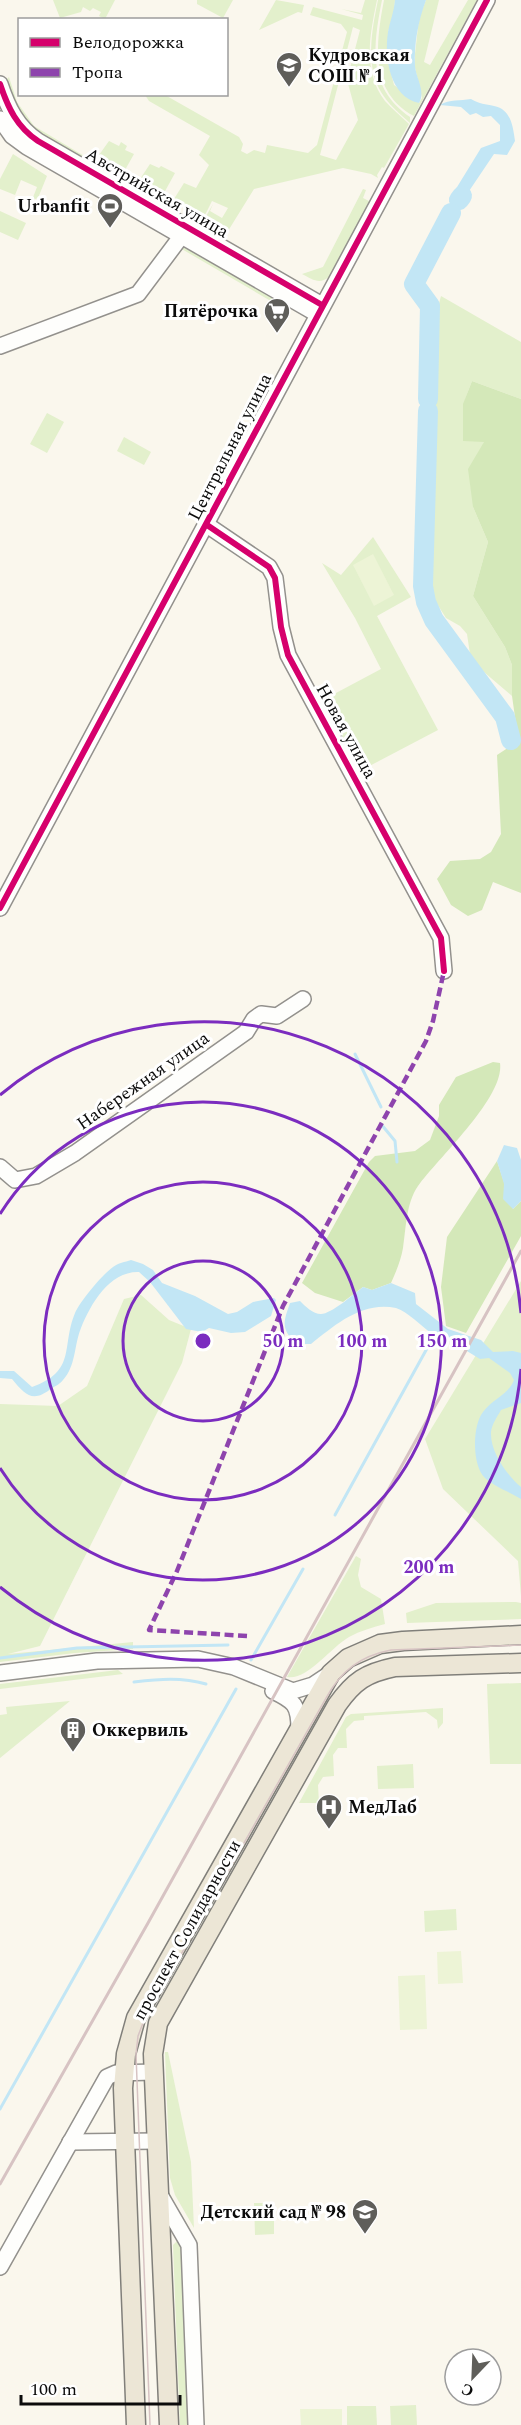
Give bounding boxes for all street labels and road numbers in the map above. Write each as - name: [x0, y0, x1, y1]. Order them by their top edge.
- street label: Австрийская улица: [80, 141, 234, 245]
- street label: Центральная улица: [181, 368, 279, 525]
- street label: Новая улица: [309, 678, 383, 784]
- street label: Набережная улица: [71, 1025, 215, 1137]
- street label: проспект Солидарности: [126, 1835, 248, 2025]

